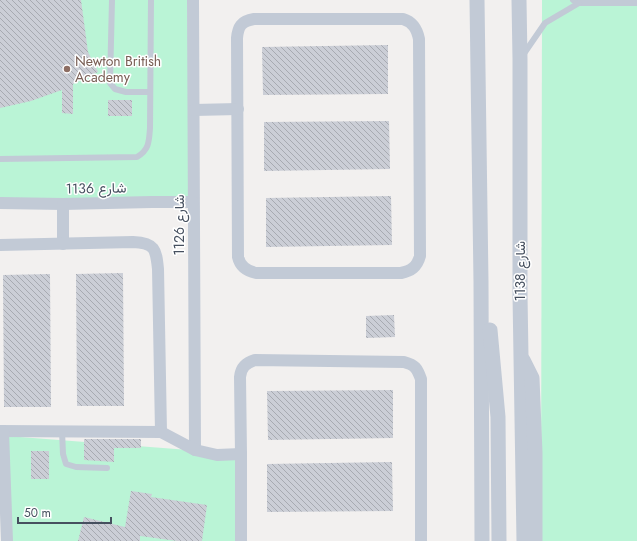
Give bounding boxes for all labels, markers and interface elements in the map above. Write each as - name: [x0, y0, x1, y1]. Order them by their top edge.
- place label: Newton British Academy: [75, 51, 161, 87]
- marker: Newton British Academy: [62, 64, 72, 74]
- street label: شارع 1136: [65, 177, 127, 200]
- street label: شارع 1126: [169, 195, 190, 256]
- street label: شارع 1138: [510, 241, 531, 301]
- scale bar: [18, 499, 111, 525]
- text: 50 m: [24, 504, 51, 522]

